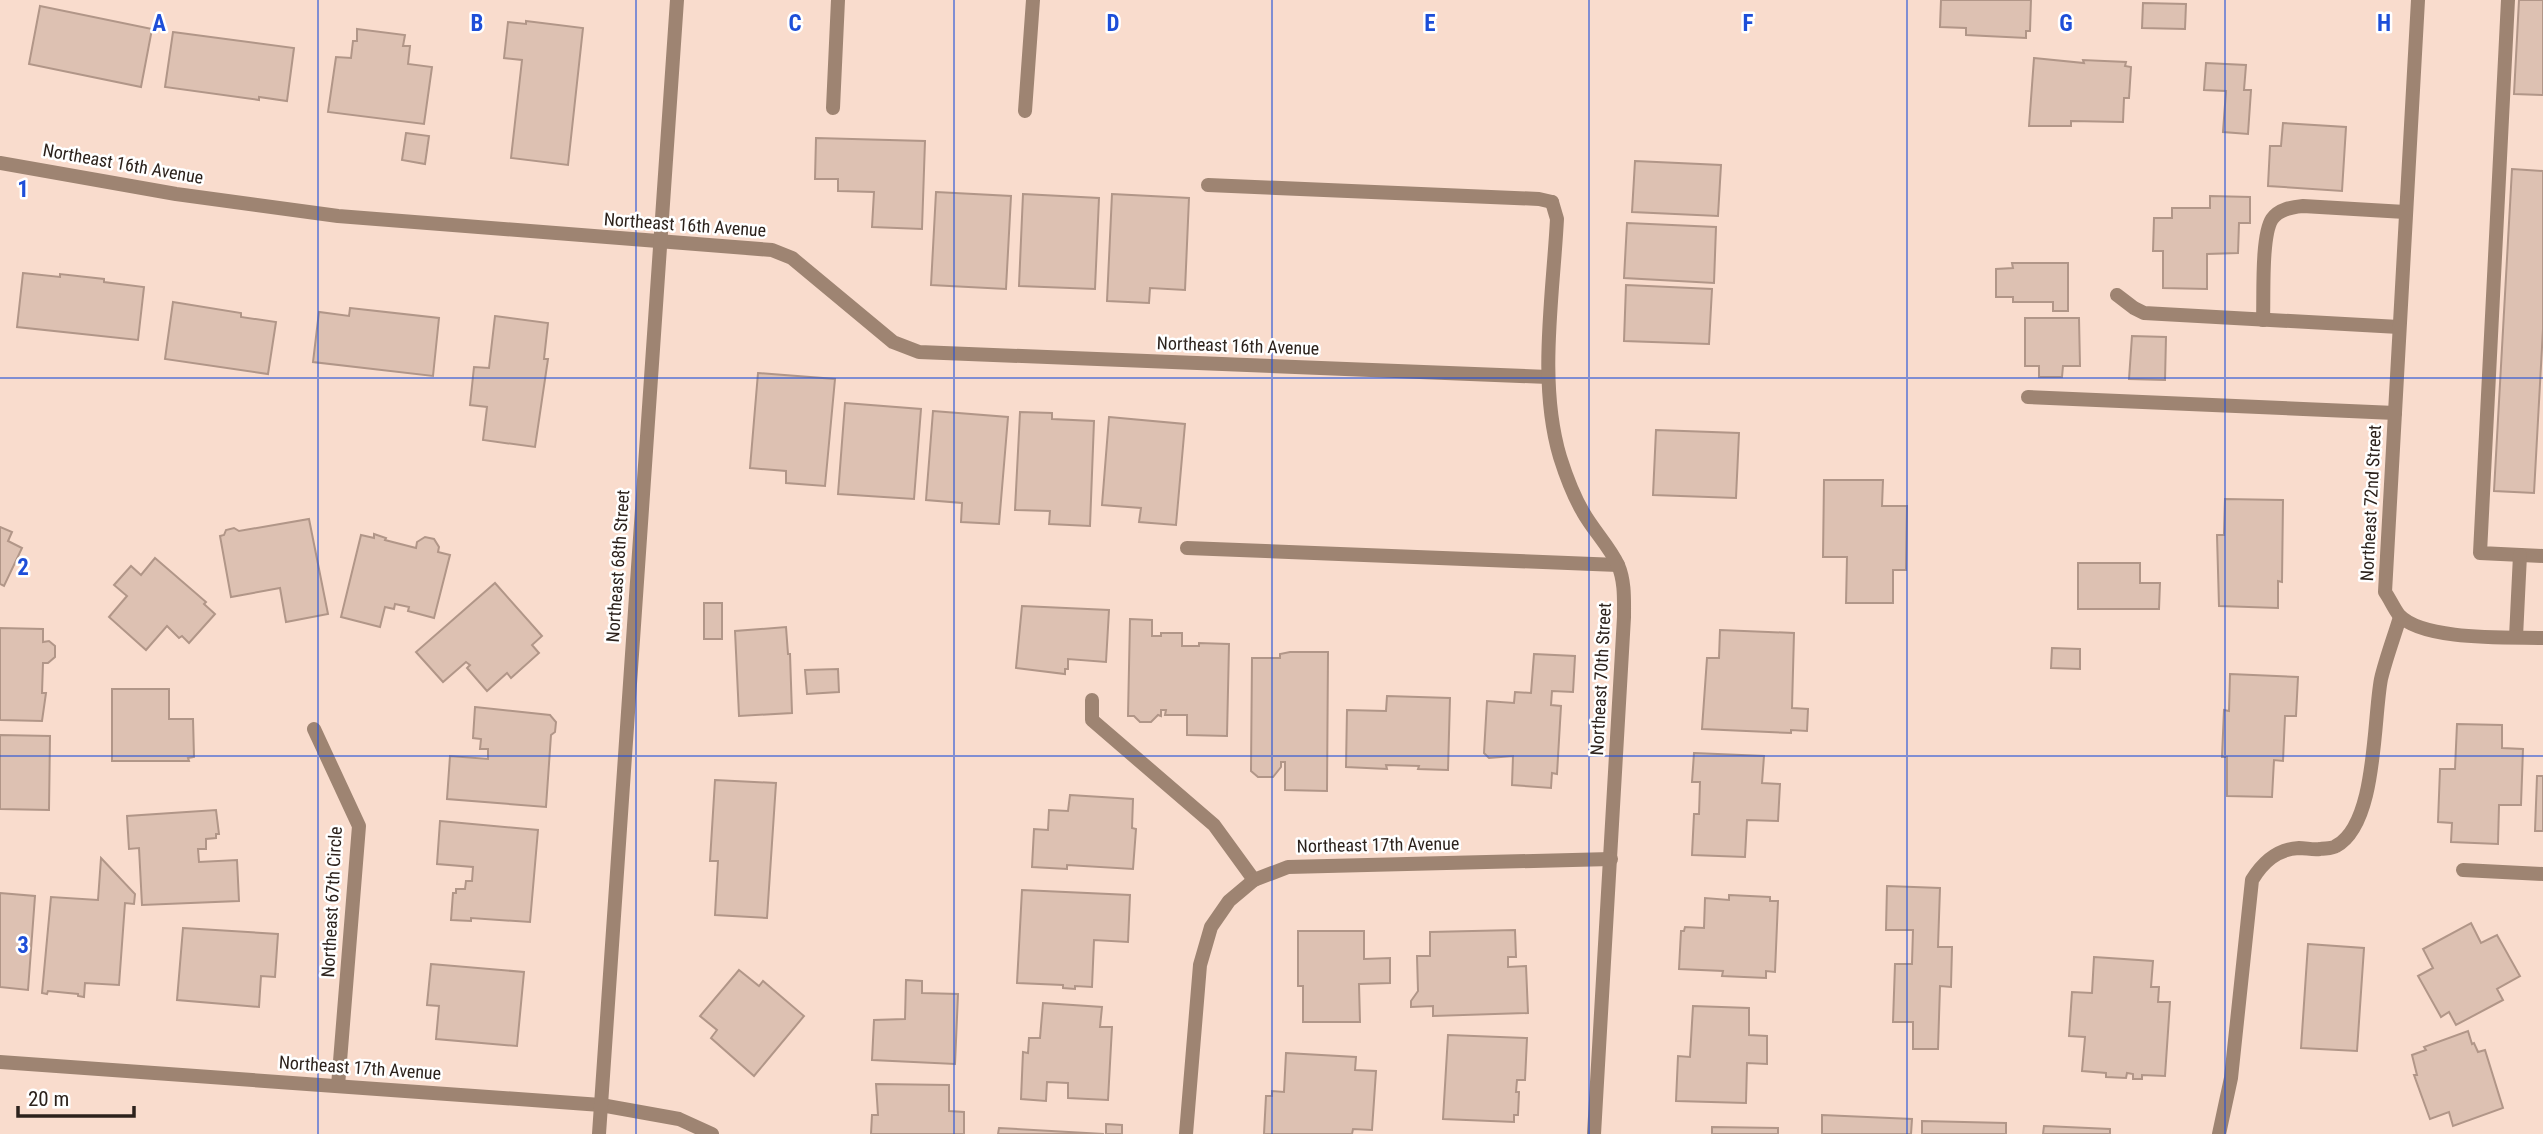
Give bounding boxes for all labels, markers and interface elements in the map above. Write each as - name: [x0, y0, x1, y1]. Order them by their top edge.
- text: A: [152, 10, 166, 37]
- text: B: [471, 10, 483, 37]
- text: C: [788, 10, 802, 37]
- text: D: [1107, 10, 1120, 37]
- text: E: [1424, 10, 1436, 37]
- text: F: [1743, 10, 1754, 37]
- text: G: [2059, 10, 2073, 37]
- text: H: [2377, 10, 2391, 37]
- street label: Northeast 16th Avenue: [41, 139, 205, 188]
- text: 1: [17, 176, 29, 203]
- street label: Northeast 16th Avenue: [603, 208, 767, 241]
- street label: Northeast 16th Avenue: [1156, 332, 1320, 359]
- street label: Northeast 72nd Street: [2356, 424, 2385, 582]
- street label: Northeast 68th Street: [602, 489, 633, 643]
- text: 2: [17, 554, 29, 581]
- street label: Northeast 70th Street: [1586, 602, 1615, 756]
- street label: Northeast 67th Circle: [317, 826, 346, 978]
- street label: Northeast 17th Avenue: [1297, 833, 1459, 856]
- text: 3: [17, 932, 29, 959]
- street label: Northeast 17th Avenue: [278, 1051, 442, 1084]
- scale bar: [18, 1074, 133, 1118]
- text: 20 m: [28, 1087, 69, 1111]

